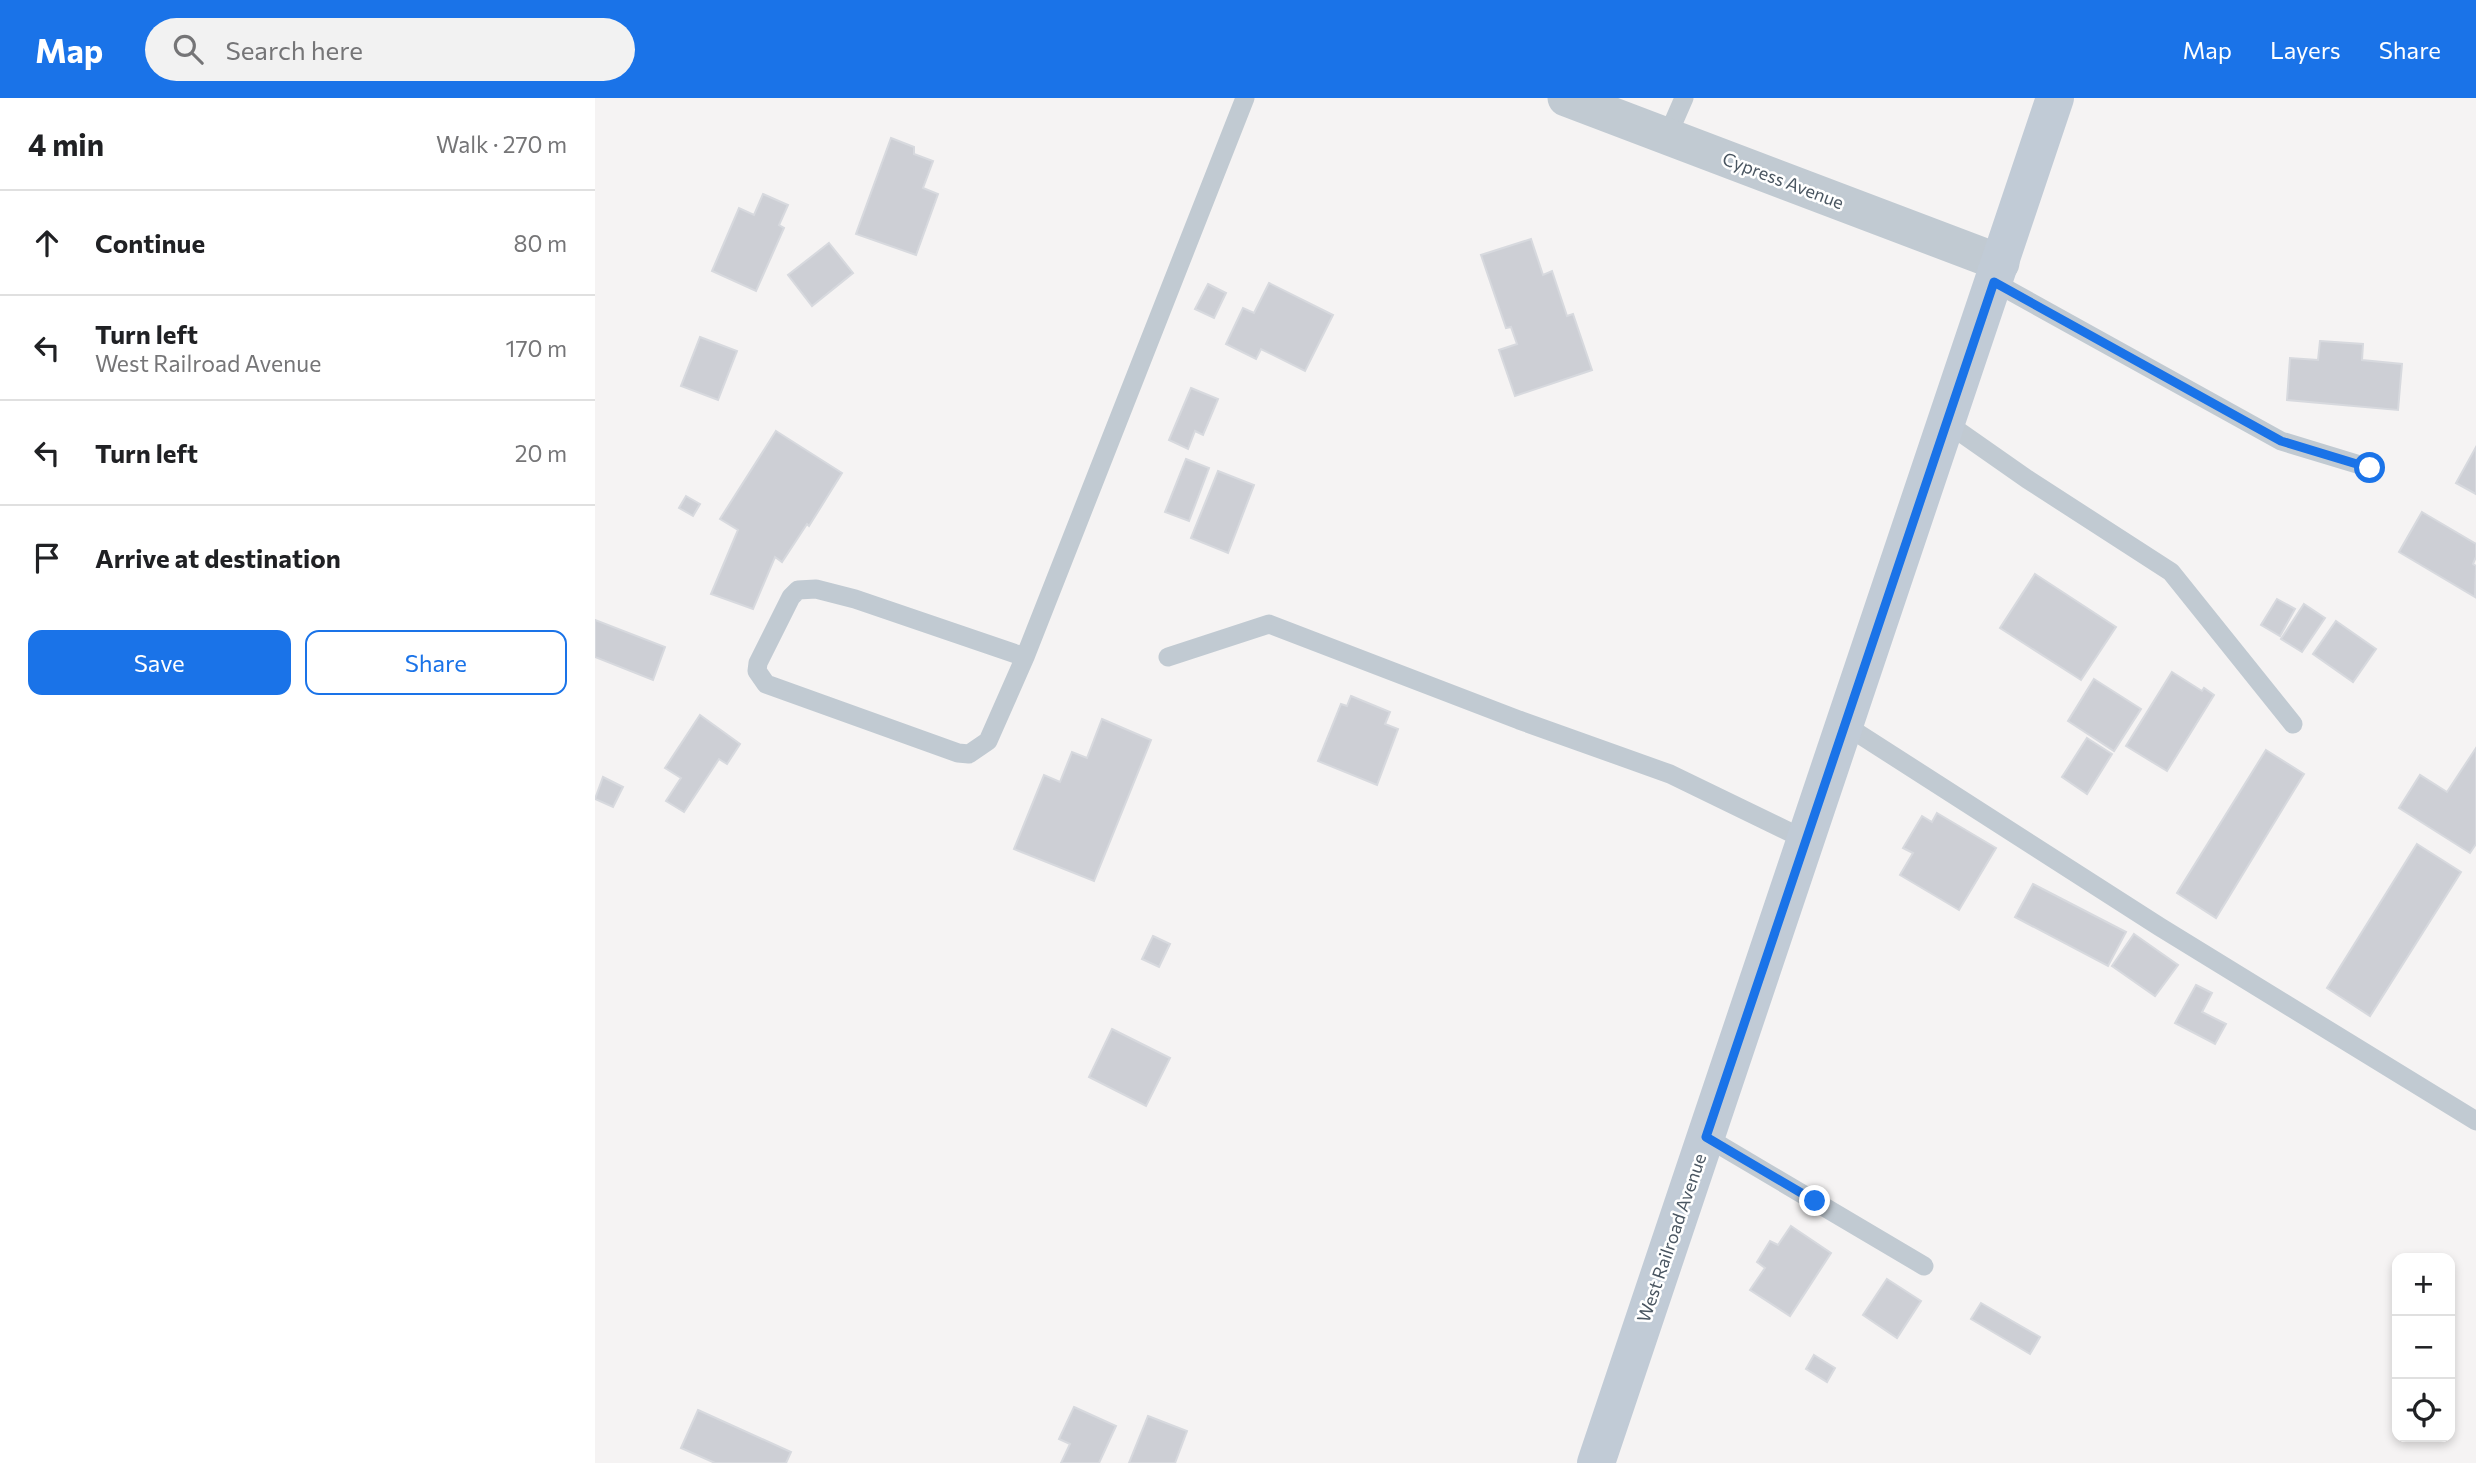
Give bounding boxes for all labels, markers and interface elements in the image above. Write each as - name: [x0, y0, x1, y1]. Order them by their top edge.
- search box: [145, 18, 635, 81]
- text: Map: [35, 29, 103, 70]
- icon: search: [169, 30, 207, 68]
- text: Search here: [225, 34, 363, 65]
- text: Map: [2183, 35, 2232, 64]
- text: Layers: [2270, 35, 2341, 64]
- text: Share: [2379, 35, 2441, 64]
- text: 4 min: [28, 125, 104, 162]
- text: Walk · 270 m: [436, 130, 567, 158]
- street label: Cypress Avenue: [1720, 147, 1847, 213]
- icon: ahead: [28, 224, 66, 262]
- text: Continue: [95, 227, 205, 258]
- text: 80 m: [514, 229, 567, 257]
- text: Turn left: [95, 318, 198, 349]
- icon: left: [28, 329, 66, 367]
- text: 170 m: [506, 334, 567, 362]
- text: West Railroad Avenue: [95, 349, 321, 377]
- icon: left: [28, 434, 66, 472]
- text: Turn left: [95, 437, 198, 468]
- text: 20 m: [515, 439, 567, 467]
- route start: [2354, 452, 2385, 483]
- icon: arrive: [28, 539, 66, 577]
- text: Arrive at destination: [95, 542, 341, 573]
- button: Save: [28, 630, 291, 695]
- button: Share: [305, 630, 567, 695]
- street label: West Railroad Avenue: [1632, 1150, 1710, 1325]
- route end: [1799, 1185, 1830, 1216]
- map controls: [2392, 1253, 2455, 1442]
- button: +: [2392, 1253, 2455, 1316]
- button: −: [2392, 1316, 2455, 1379]
- button: locate: [2392, 1379, 2455, 1442]

